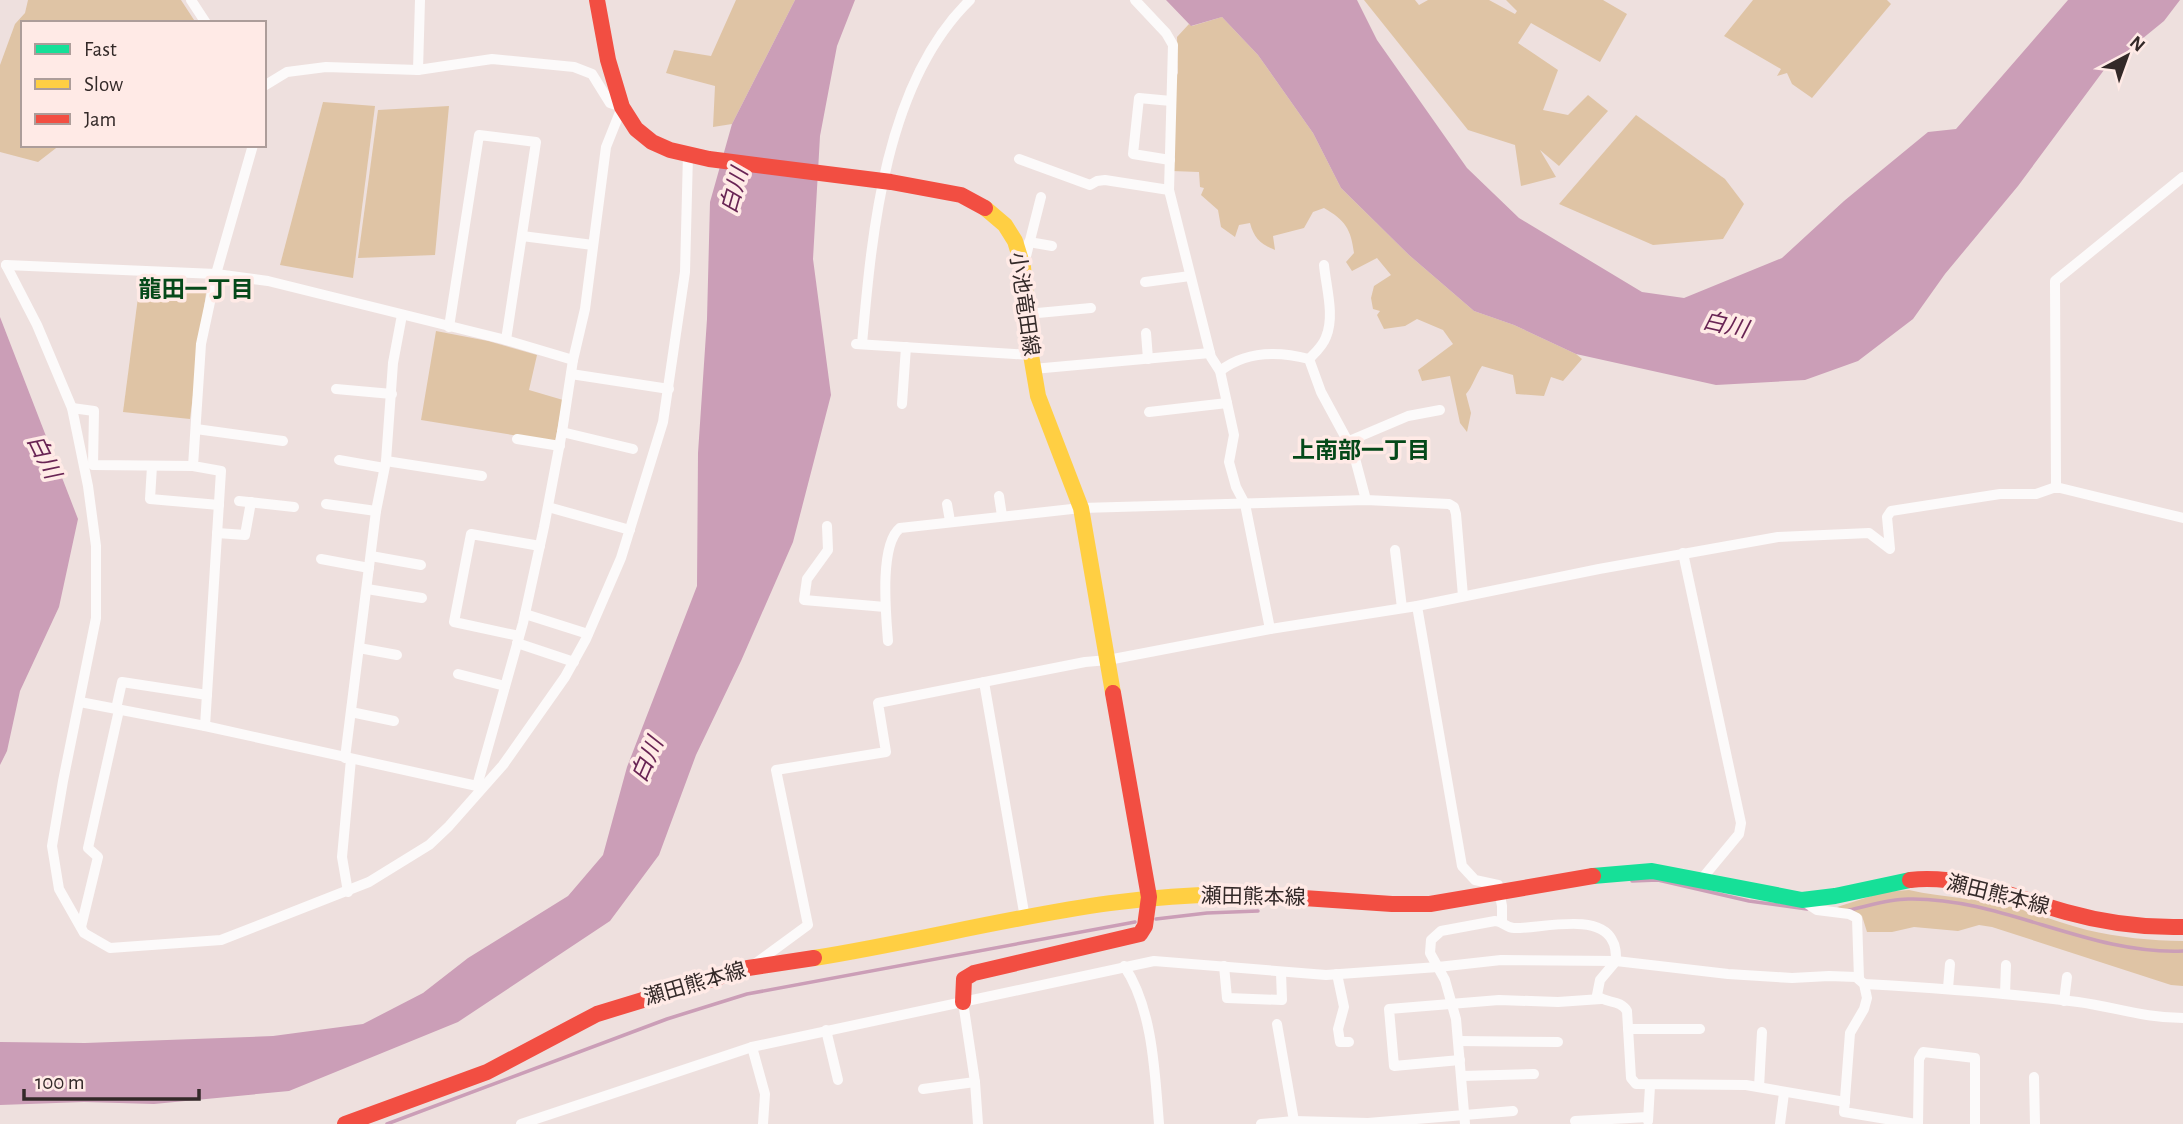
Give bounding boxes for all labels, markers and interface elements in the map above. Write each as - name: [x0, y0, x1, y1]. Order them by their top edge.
- legend: [21, 21, 266, 147]
- north arrow: [2092, 21, 2162, 91]
- text: N: [2126, 33, 2148, 56]
- text: Fast: [84, 39, 117, 60]
- text: Slow: [84, 74, 123, 95]
- text: Jam: [84, 109, 116, 130]
- water label: 白川: [716, 162, 753, 216]
- street label: 小池竜田線: [1006, 250, 1043, 357]
- district label: 龍田一丁目: [139, 277, 254, 302]
- water label: 白川: [1700, 308, 1753, 343]
- water label: 白川: [23, 430, 67, 485]
- district label: 上南部一丁目: [1292, 438, 1430, 463]
- water label: 白川: [626, 731, 669, 786]
- street label: 瀬田熊本線: [1945, 871, 2052, 918]
- street label: 瀬田熊本線: [1200, 885, 1306, 908]
- street label: 瀬田熊本線: [641, 958, 748, 1009]
- scale bar: [24, 1058, 200, 1102]
- text: 100 m: [35, 1072, 85, 1093]

